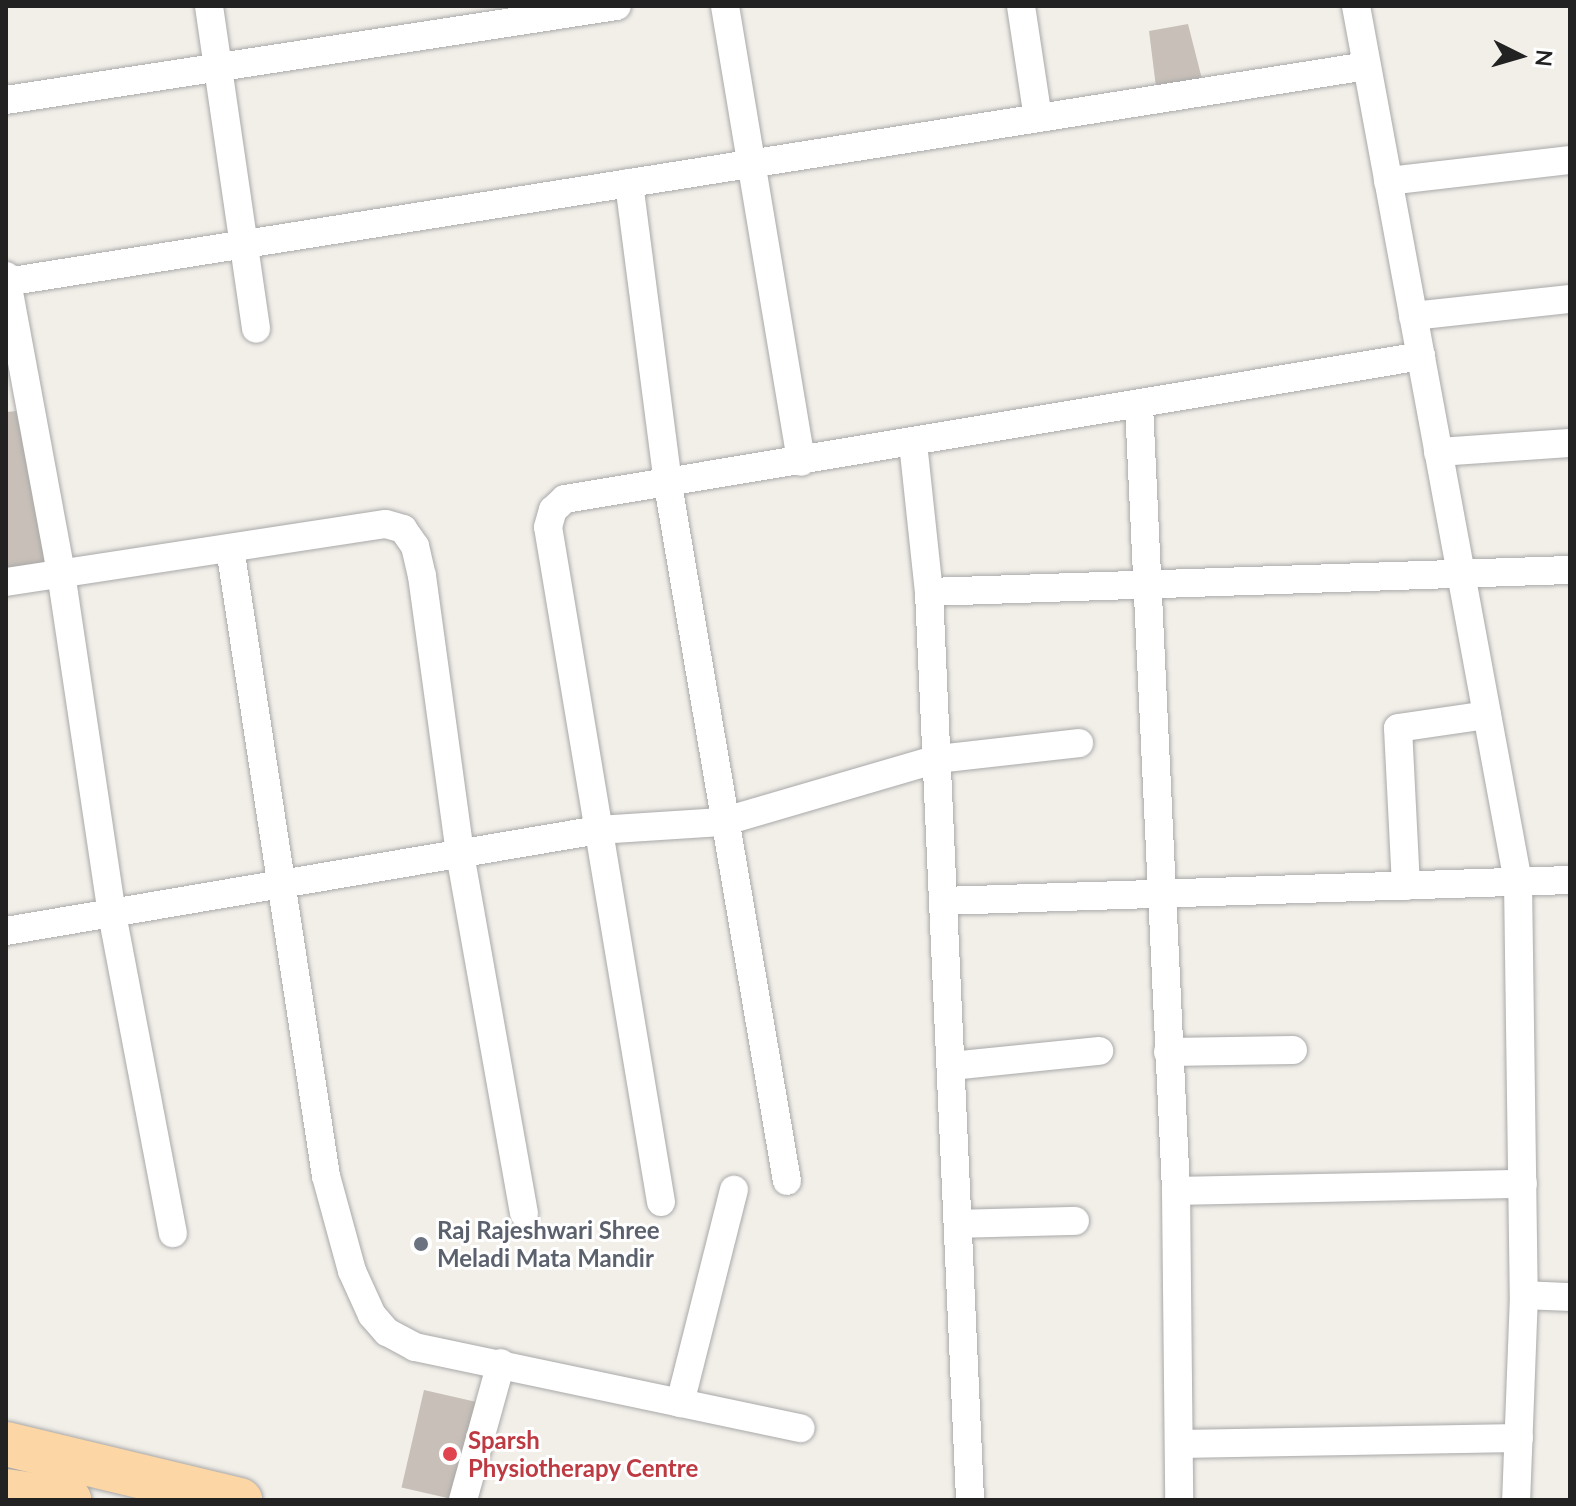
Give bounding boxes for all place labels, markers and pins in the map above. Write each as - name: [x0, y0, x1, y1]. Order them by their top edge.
- place label: Raj Rajeshwari Shree Meladi Mata Mandir: [437, 1216, 660, 1272]
- marker: Raj Rajeshwari Shree Meladi Mata Mandir: [412, 1235, 430, 1253]
- place label: Sparsh Physiotherapy Centre: [468, 1426, 699, 1482]
- marker: Sparsh Physiotherapy Centre: [439, 1443, 461, 1465]

